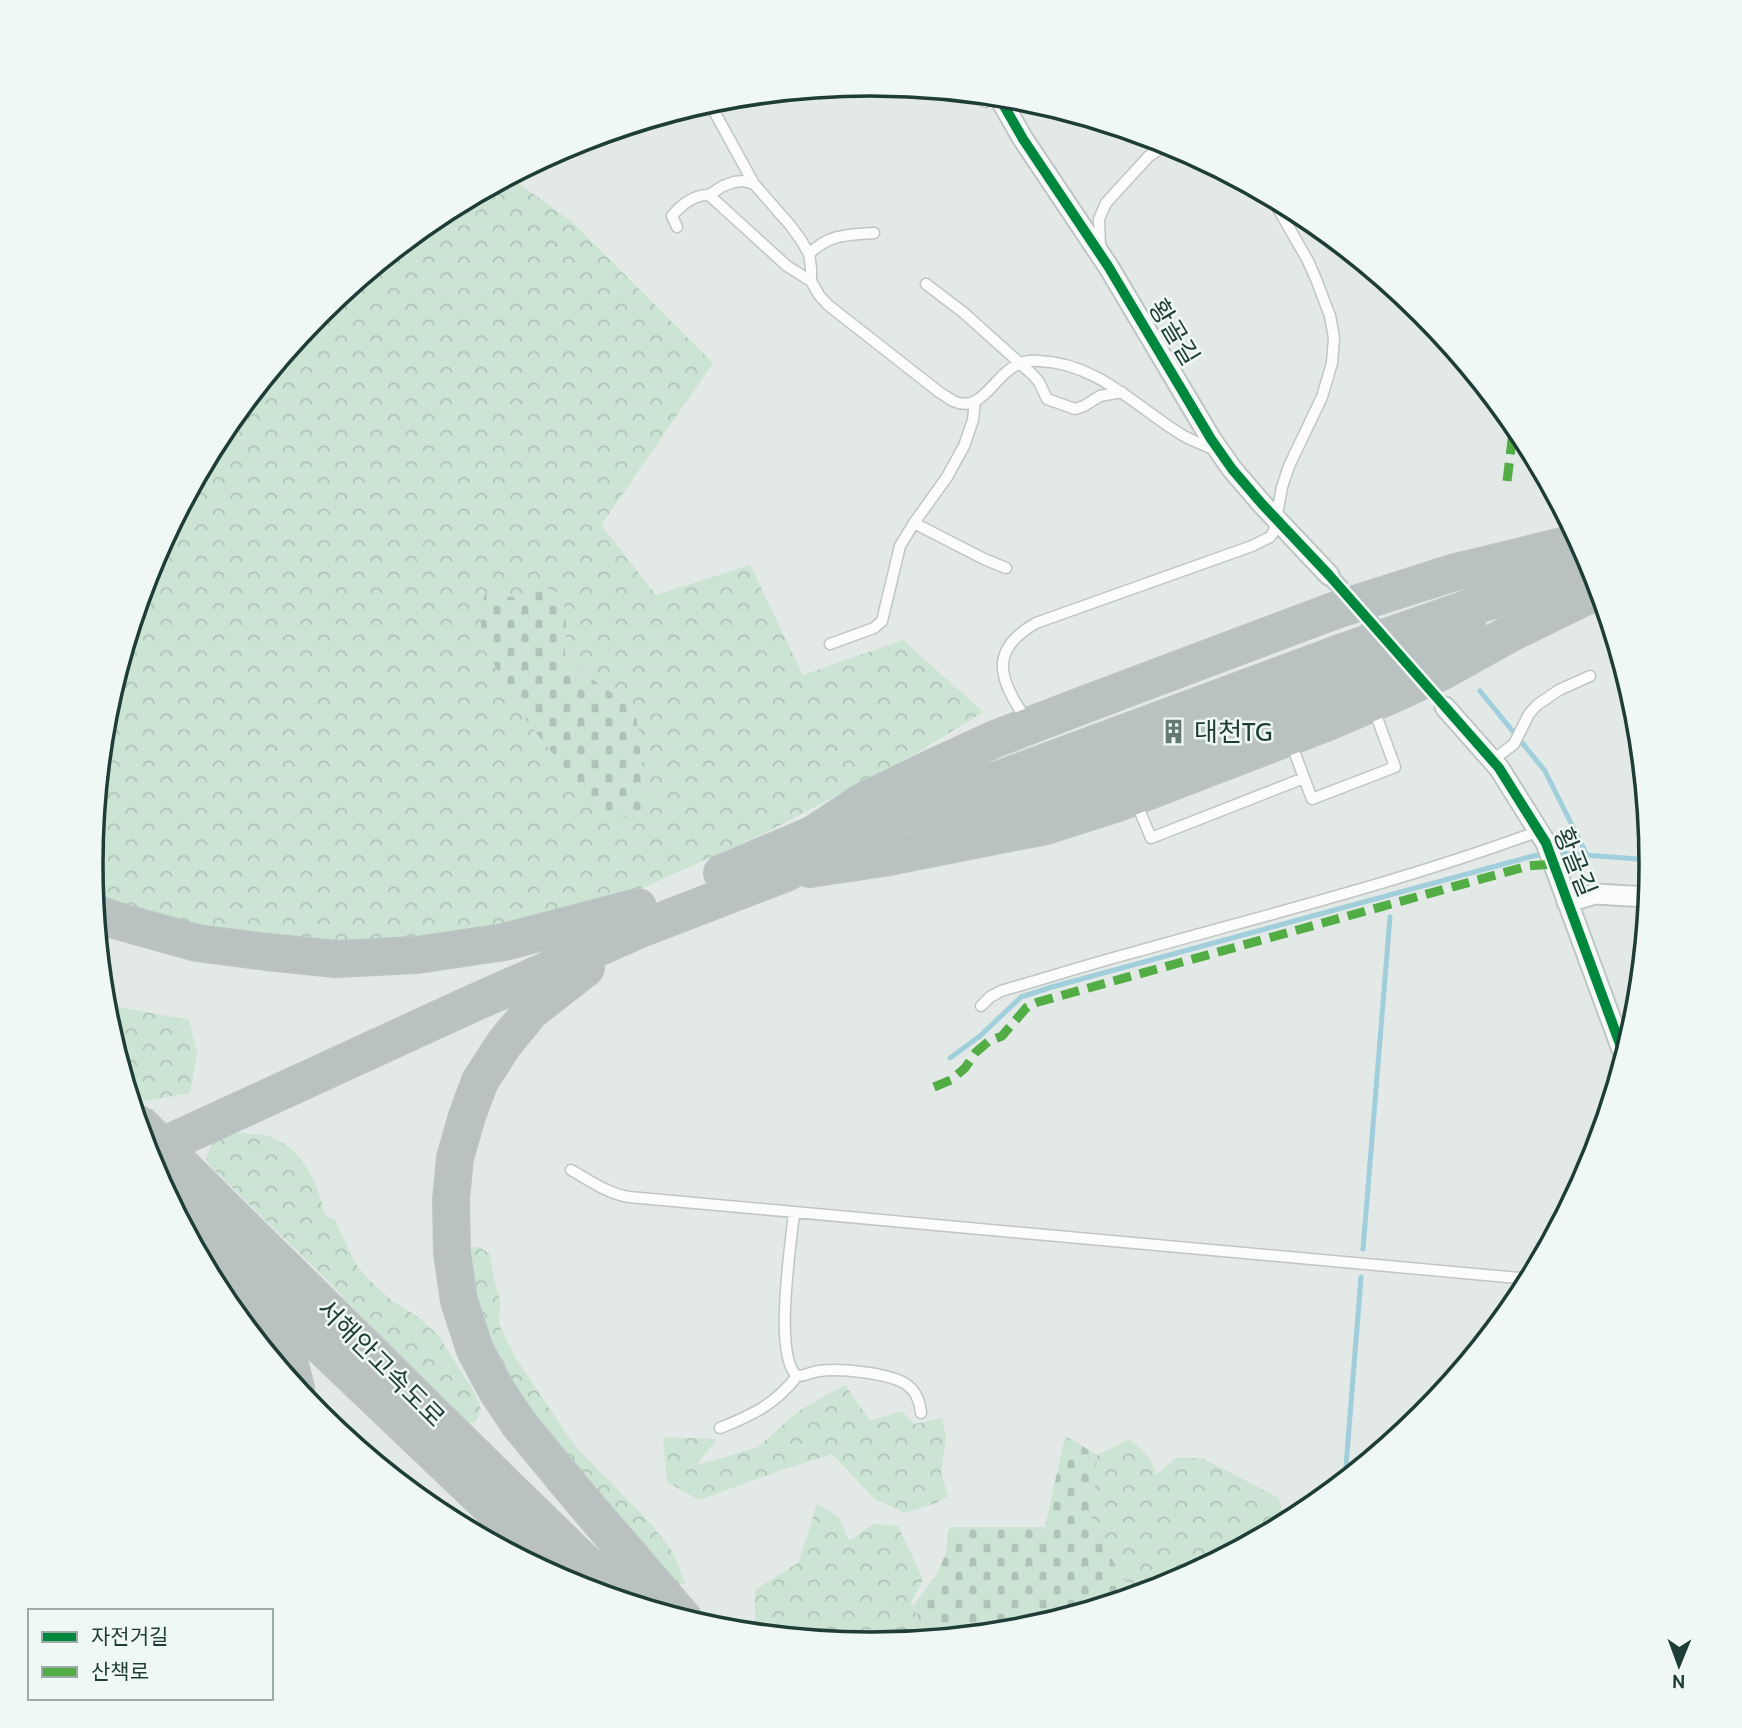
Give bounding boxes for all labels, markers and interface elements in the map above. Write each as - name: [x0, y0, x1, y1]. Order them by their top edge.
- street label: 황골길: [1142, 293, 1206, 371]
- place label: 대천TG: [1194, 716, 1273, 748]
- building icon: 대천TG: [1160, 718, 1188, 746]
- street label: 황골길: [1547, 823, 1603, 901]
- street label: 서해안고속도로: [310, 1292, 452, 1434]
- legend: [28, 1609, 273, 1700]
- text: 자전거길: [91, 1624, 168, 1649]
- north arrow: [1644, 1630, 1714, 1700]
- text: 산책로: [91, 1659, 149, 1684]
- text: N: [1672, 1670, 1686, 1693]

